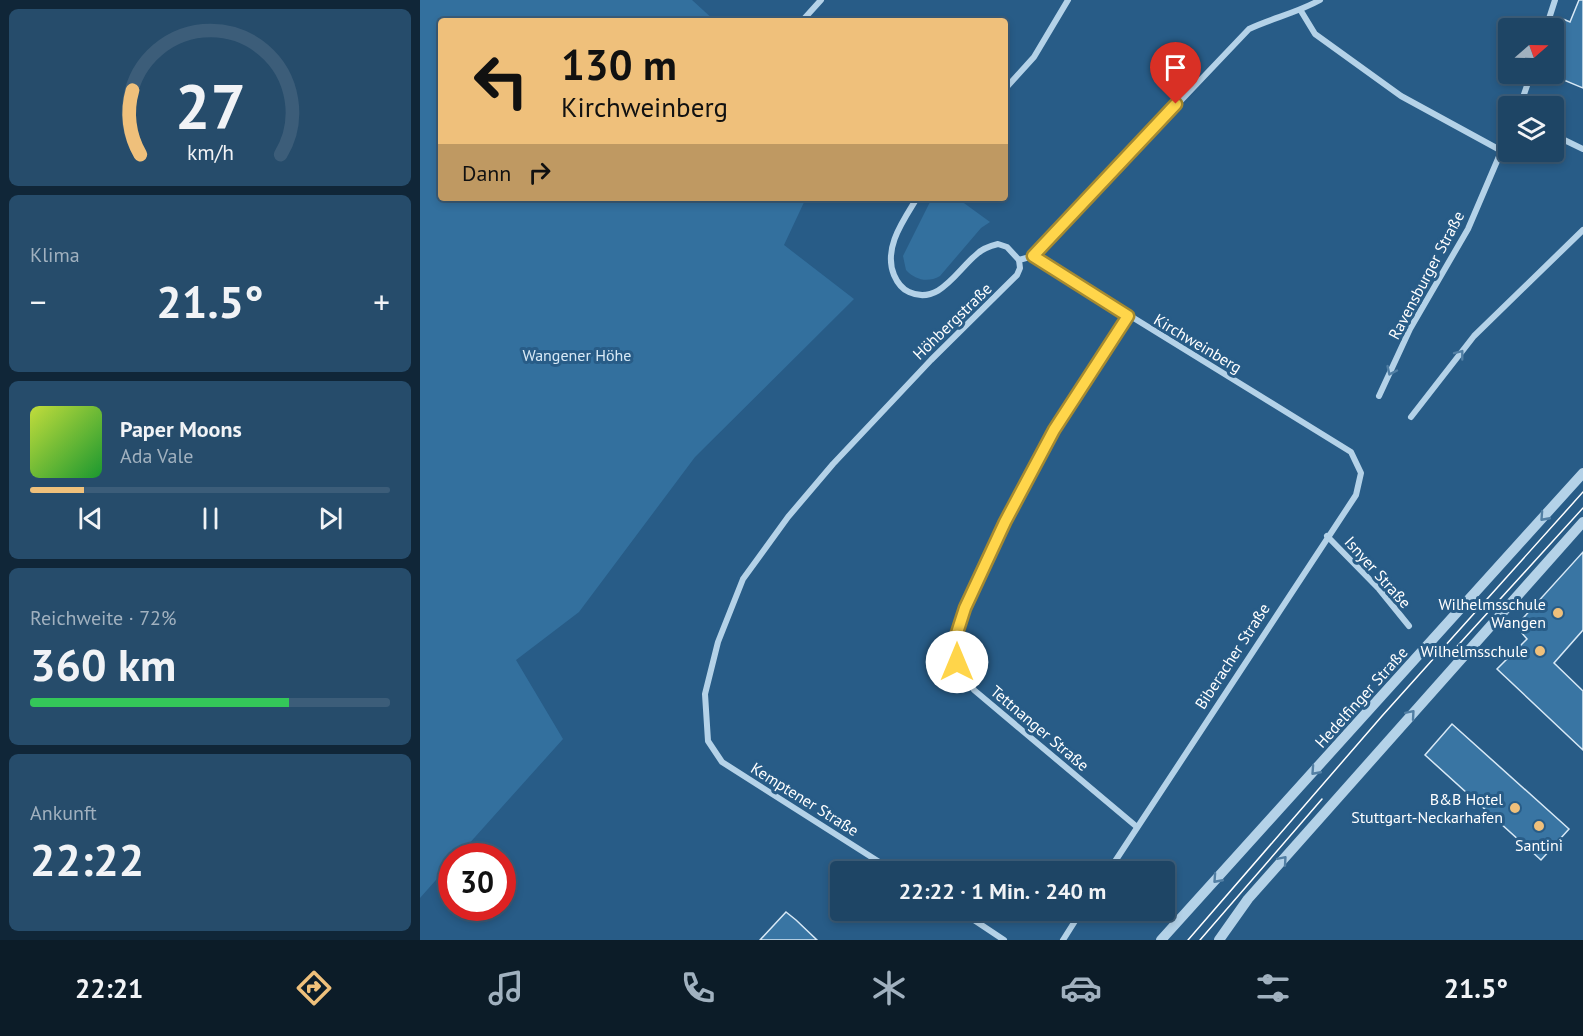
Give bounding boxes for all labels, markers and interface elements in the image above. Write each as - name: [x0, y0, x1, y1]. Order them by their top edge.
- north arrow: [1498, 18, 1564, 84]
- map controls: [1498, 18, 1564, 162]
- text: 130 m: [561, 37, 677, 92]
- icon: left: [462, 42, 540, 120]
- pin: [1150, 42, 1201, 104]
- icon: arrive: [1159, 51, 1192, 84]
- text: 27: [175, 65, 245, 146]
- text: Kirchweinberg: [561, 90, 728, 124]
- button: layers: [1498, 96, 1564, 162]
- text: km/h: [186, 138, 233, 166]
- icon: right: [523, 156, 556, 189]
- text: Dann: [462, 159, 511, 187]
- street label: Ravensburger Straße: [1384, 207, 1468, 343]
- text: Klima: [30, 242, 80, 268]
- text: 21.5°: [156, 272, 264, 330]
- street label: Höhbergstraße: [908, 278, 996, 364]
- text: −: [30, 280, 47, 323]
- text: +: [373, 280, 390, 323]
- street label: Kirchweinberg: [1150, 309, 1246, 377]
- park label: Wangener Höhe: [523, 345, 631, 365]
- one-way arrow: [1452, 350, 1463, 361]
- one-way arrow: [1386, 365, 1398, 376]
- text: Paper Moons: [120, 415, 242, 443]
- text: Ada Vale: [120, 443, 193, 469]
- icon: previous: [74, 502, 107, 535]
- icon: pause: [194, 502, 227, 535]
- icon: next: [314, 502, 347, 535]
- one-way arrow: [1540, 510, 1551, 520]
- street label: Isnyer Straße: [1340, 532, 1416, 612]
- place label: Wilhelmsschule Wangen: [1438, 594, 1546, 632]
- street label: Biberacher Straße: [1190, 599, 1274, 713]
- text: Reichweite · 72%: [30, 605, 176, 631]
- marker: Wilhelmsschule Wangen: [1551, 606, 1565, 620]
- position arrow: [925, 630, 989, 694]
- text: 360 km: [30, 635, 176, 693]
- place label: Wilhelmsschule: [1420, 641, 1528, 661]
- street label: Hedelfinger Straße: [1310, 642, 1412, 752]
- marker: Wilhelmsschule: [1533, 644, 1547, 658]
- street label: Tettnanger Straße: [987, 681, 1093, 775]
- one-way arrow: [1404, 710, 1415, 721]
- street label: Kemptener Straße: [747, 758, 863, 840]
- one-way arrow: [1311, 764, 1322, 775]
- place label: B&B Hotel Stuttgart-Neckarhafen: [1351, 789, 1503, 827]
- text: Ankunft: [30, 800, 97, 826]
- marker: B&B Hotel Stuttgart-Neckarhafen: [1508, 801, 1522, 815]
- marker: Santini: [1532, 819, 1546, 833]
- text: 22:22: [30, 830, 144, 888]
- place label: Santini: [1515, 835, 1563, 855]
- speed limit sign: 30: [438, 843, 516, 921]
- one-way arrow: [1275, 856, 1286, 867]
- one-way arrow: [1214, 872, 1225, 883]
- text: 22:22 · 1 Min. · 240 m: [899, 877, 1106, 905]
- icon: directions: [293, 967, 335, 1009]
- icon: music: [485, 967, 527, 1009]
- icon: phone: [677, 967, 719, 1009]
- icon: climate: [868, 967, 910, 1009]
- icon: car: [1060, 967, 1102, 1009]
- icon: filters: [1252, 967, 1294, 1009]
- text: 22:21: [75, 971, 143, 1005]
- text: 21.5°: [1444, 971, 1508, 1005]

